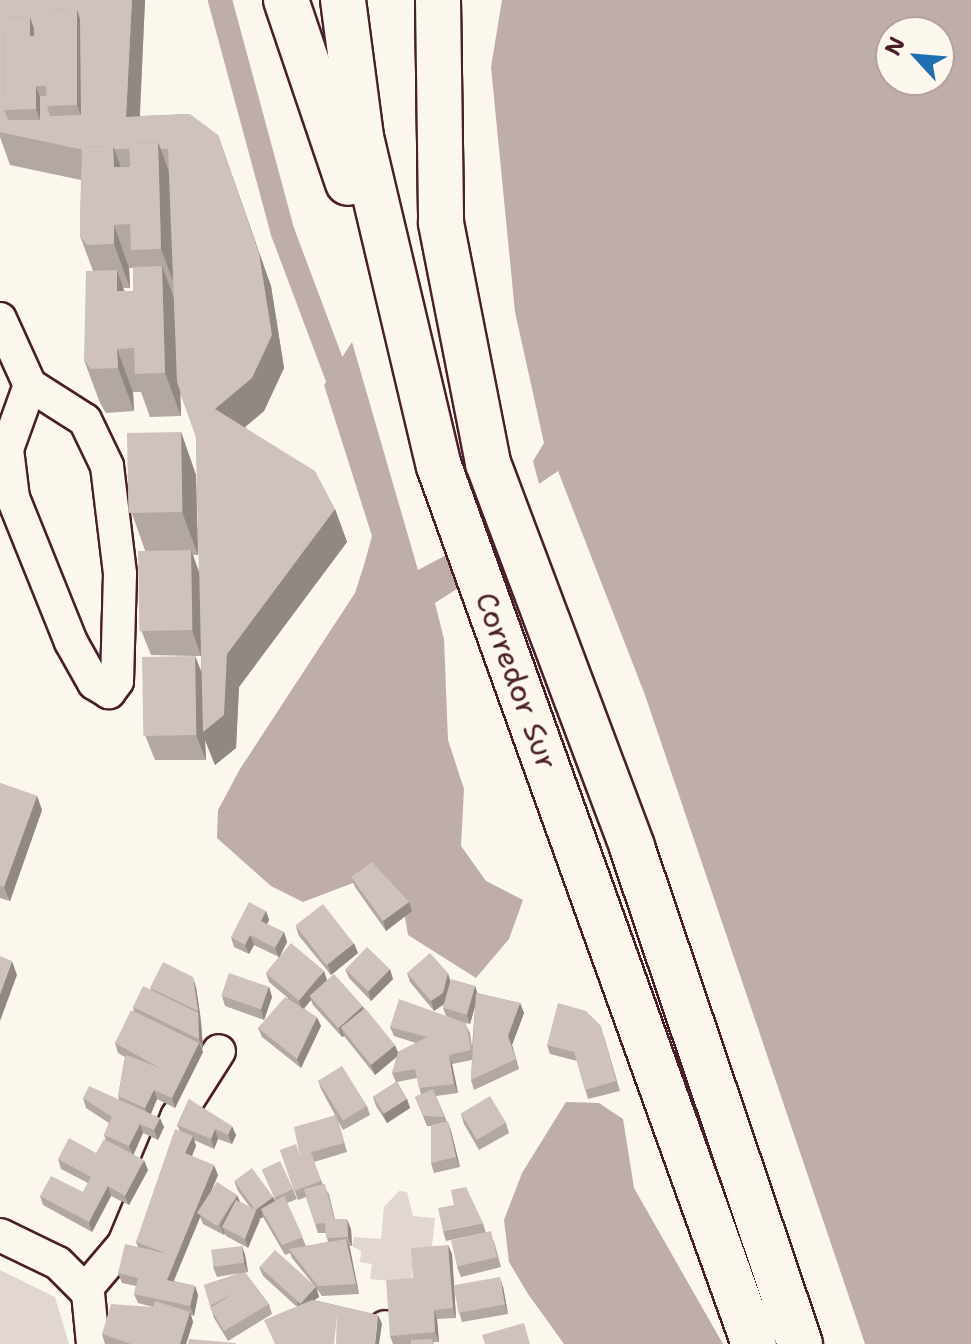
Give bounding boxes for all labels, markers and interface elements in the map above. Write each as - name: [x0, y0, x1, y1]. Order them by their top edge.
- north arrow: [875, 16, 955, 96]
- text: N: [878, 32, 912, 60]
- street label: Corredor Sur: [467, 587, 565, 775]

